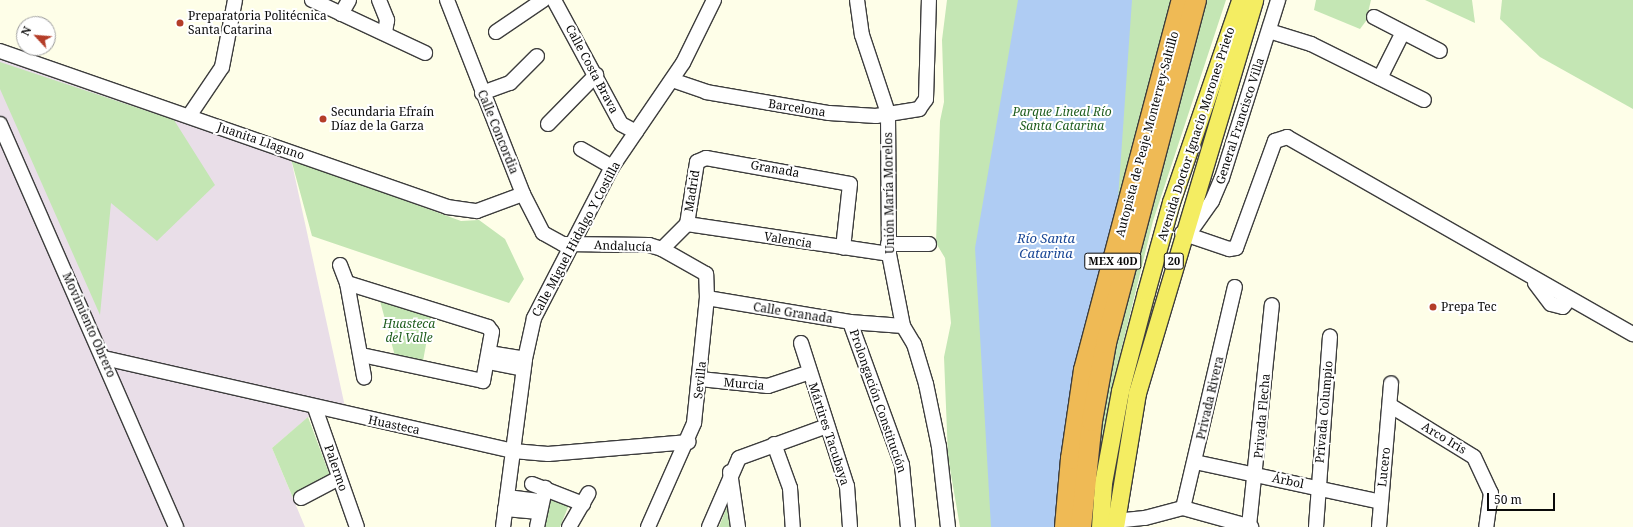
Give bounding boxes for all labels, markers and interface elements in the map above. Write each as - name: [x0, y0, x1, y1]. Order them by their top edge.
- place label: Preparatoria Politécnica Santa Catarina: [188, 9, 327, 37]
- north arrow: [16, 16, 56, 56]
- marker: Preparatoria Politécnica Santa Catarina: [175, 18, 185, 28]
- street label: Calle Costa Brava: [562, 22, 622, 116]
- text: N: [17, 24, 34, 38]
- street label: Avenida Doctor Ignacio Morones Prieto: [1154, 25, 1238, 243]
- street label: Autopista de Peaje Monterrey-Saltillo: [1113, 30, 1181, 238]
- street label: General Francisco Villa: [1213, 56, 1267, 186]
- street label: Calle Concordia: [475, 88, 521, 176]
- street label: Barcelona: [767, 96, 827, 120]
- place label: Secundaria Efraín Díaz de la Garza: [331, 105, 434, 133]
- park label: Parque Lineal Río Santa Catarina: [1012, 105, 1112, 133]
- marker: Secundaria Efraín Díaz de la Garza: [318, 114, 328, 124]
- street label: Juanita Llaguno: [216, 119, 306, 163]
- street label: Unión María Morelos: [881, 132, 897, 254]
- street label: Granada: [749, 158, 801, 180]
- street label: Calle Miguel Hidalgo Y Costilla: [529, 159, 623, 319]
- street label: Madrid: [682, 169, 702, 213]
- street label: Valencia: [763, 229, 813, 251]
- water label: Río Santa Catarina: [1017, 231, 1075, 262]
- street label: Andalucía: [594, 238, 652, 254]
- road number: MEX 40D: [1084, 252, 1142, 270]
- road number: 20: [1163, 252, 1185, 270]
- street label: Movimiento Obrero: [59, 270, 119, 380]
- street label: Calle Granada: [752, 300, 834, 326]
- place label: Prepa Tec: [1441, 300, 1497, 314]
- marker: Prepa Tec: [1428, 302, 1438, 312]
- park label: Huasteca del Valle: [383, 317, 435, 345]
- street label: Prolongación Constitución: [847, 327, 909, 475]
- street label: Privada Rivera: [1193, 355, 1227, 441]
- street label: Sevilla: [691, 360, 709, 400]
- street label: Privada Columpio: [1312, 360, 1336, 464]
- street label: Privada Flecha: [1251, 373, 1273, 459]
- street label: Murcia: [723, 375, 765, 393]
- street label: Mártires Tacubaya: [806, 381, 852, 487]
- street label: Huasteca: [367, 412, 421, 438]
- street label: Arco Iris: [1419, 419, 1469, 457]
- street label: Palermo: [321, 443, 351, 493]
- street label: Lucero: [1375, 446, 1393, 488]
- street label: Árbol: [1271, 471, 1305, 491]
- scale bar: [1489, 485, 1557, 511]
- text: 50 m: [1494, 491, 1522, 508]

